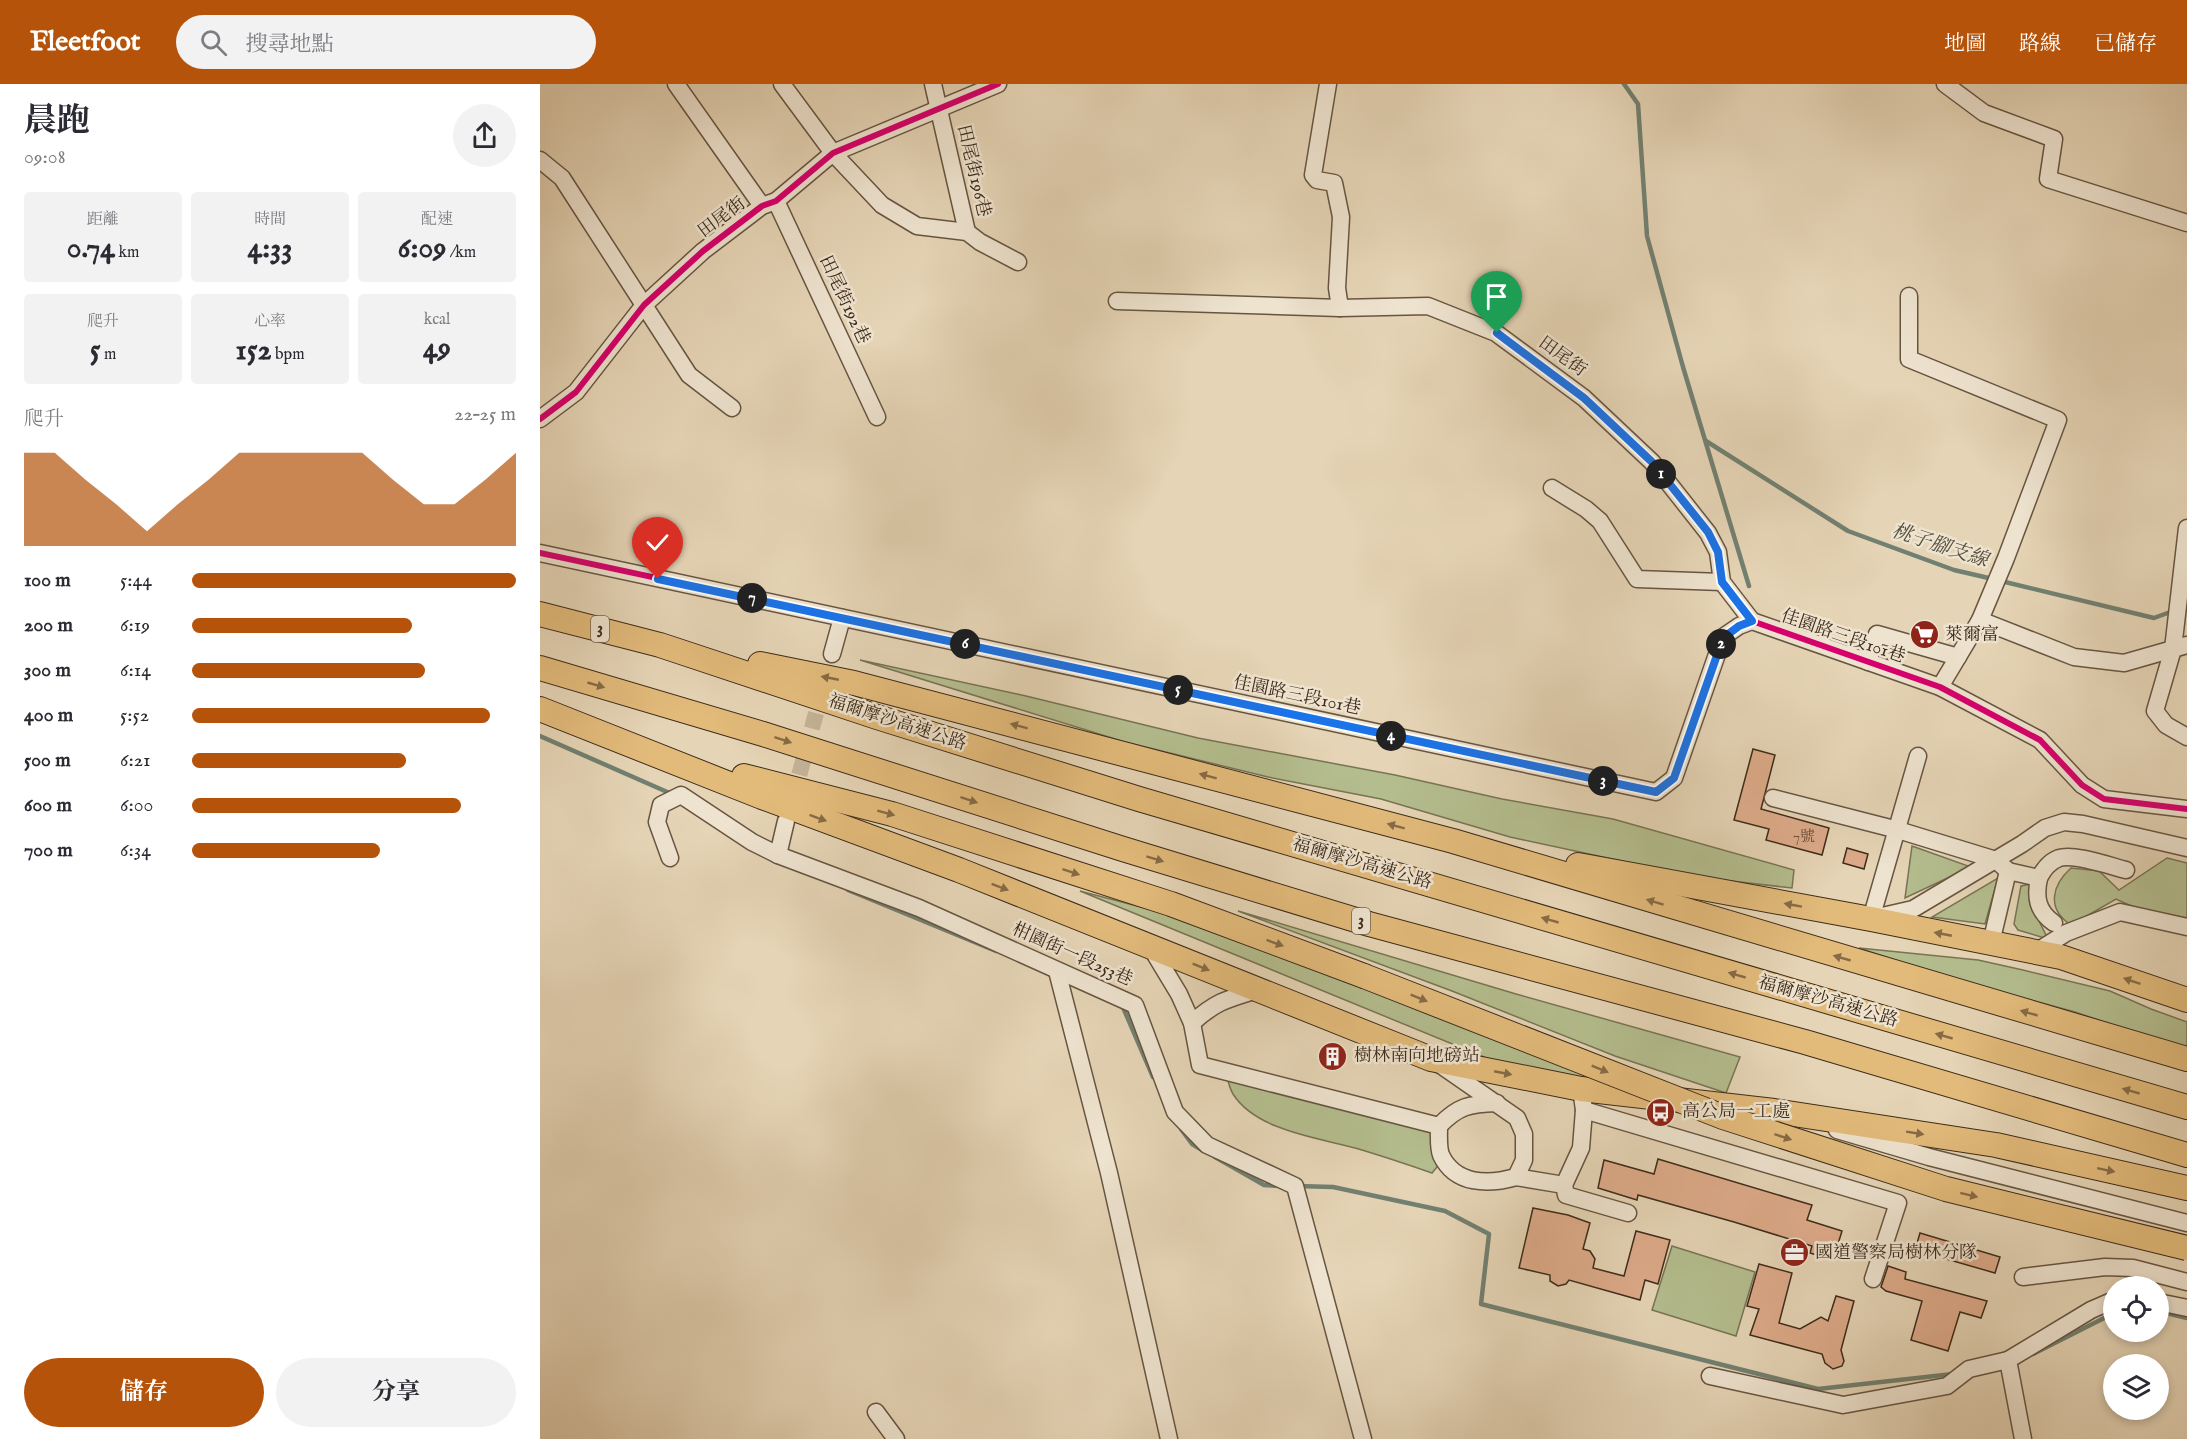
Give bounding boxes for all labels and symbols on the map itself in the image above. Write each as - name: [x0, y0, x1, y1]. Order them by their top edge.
- street label: 田尾街196巷: [951, 123, 995, 219]
- street label: 田尾街: [694, 193, 750, 243]
- street label: 田尾街192巷: [813, 252, 875, 348]
- pin: [1471, 271, 1522, 333]
- street label: 田尾街: [1533, 332, 1591, 382]
- pin: 1: [1646, 459, 1676, 489]
- pin: [632, 517, 683, 579]
- water label: 桃子腳支線: [1889, 519, 1993, 574]
- pin: 7: [737, 583, 767, 613]
- street label: 佳園路三段101巷: [1778, 605, 1908, 669]
- road number: 3: [591, 616, 609, 642]
- supermarket icon: 萊爾富: [1908, 619, 1940, 651]
- place label: 萊爾富: [1945, 624, 1999, 647]
- pin: 6: [950, 629, 980, 659]
- pin: 2: [1706, 629, 1736, 659]
- street label: 佳園路三段101巷: [1231, 671, 1363, 721]
- one-way arrow: [820, 673, 839, 682]
- pin: 5: [1163, 675, 1193, 705]
- one-way arrow: [587, 681, 605, 690]
- street label: 福爾摩沙高速公路: [825, 690, 969, 756]
- one-way arrow: [1010, 721, 1028, 730]
- pin: 4: [1376, 721, 1406, 751]
- one-way arrow: [774, 736, 792, 746]
- pin: 3: [1588, 766, 1618, 796]
- one-way arrow: [1198, 770, 1217, 780]
- one-way arrow: [960, 796, 978, 805]
- one-way arrow: [877, 809, 895, 818]
- one-way arrow: [809, 814, 827, 823]
- one-way arrow: [1387, 820, 1405, 830]
- house number: 7號: [1793, 827, 1815, 846]
- street label: 福爾摩沙高速公路: [1290, 833, 1434, 895]
- one-way arrow: [1146, 855, 1164, 864]
- one-way arrow: [1062, 868, 1080, 877]
- one-way arrow: [991, 882, 1009, 892]
- one-way arrow: [1646, 897, 1664, 906]
- one-way arrow: [1783, 900, 1802, 909]
- road number: 3: [1352, 908, 1370, 934]
- one-way arrow: [1541, 915, 1559, 924]
- street label: 柑園街一段253巷: [1008, 918, 1136, 992]
- one-way arrow: [1934, 928, 1952, 938]
- one-way arrow: [1267, 938, 1285, 948]
- one-way arrow: [1832, 953, 1850, 962]
- one-way arrow: [1192, 962, 1210, 972]
- one-way arrow: [1728, 970, 1746, 979]
- street label: 福爾摩沙高速公路: [1756, 971, 1900, 1033]
- one-way arrow: [2123, 976, 2141, 985]
- one-way arrow: [1410, 993, 1428, 1003]
- one-way arrow: [2020, 1008, 2038, 1017]
- one-way arrow: [1935, 1031, 1953, 1040]
- building icon: 樹林南向地磅站: [1317, 1040, 1349, 1072]
- place label: 樹林南向地磅站: [1354, 1045, 1480, 1068]
- one-way arrow: [1592, 1064, 1610, 1074]
- one-way arrow: [1493, 1069, 1512, 1078]
- one-way arrow: [2122, 1086, 2140, 1095]
- bus stop icon: 高公局一工處: [1645, 1096, 1677, 1128]
- place label: 高公局一工處: [1682, 1101, 1790, 1124]
- one-way arrow: [1905, 1128, 1924, 1137]
- one-way arrow: [1774, 1132, 1792, 1142]
- one-way arrow: [2097, 1165, 2115, 1175]
- one-way arrow: [1960, 1190, 1978, 1200]
- office icon: 國道警察局樹林分隊: [1778, 1237, 1810, 1269]
- place label: 國道警察局樹林分隊: [1815, 1242, 1977, 1265]

